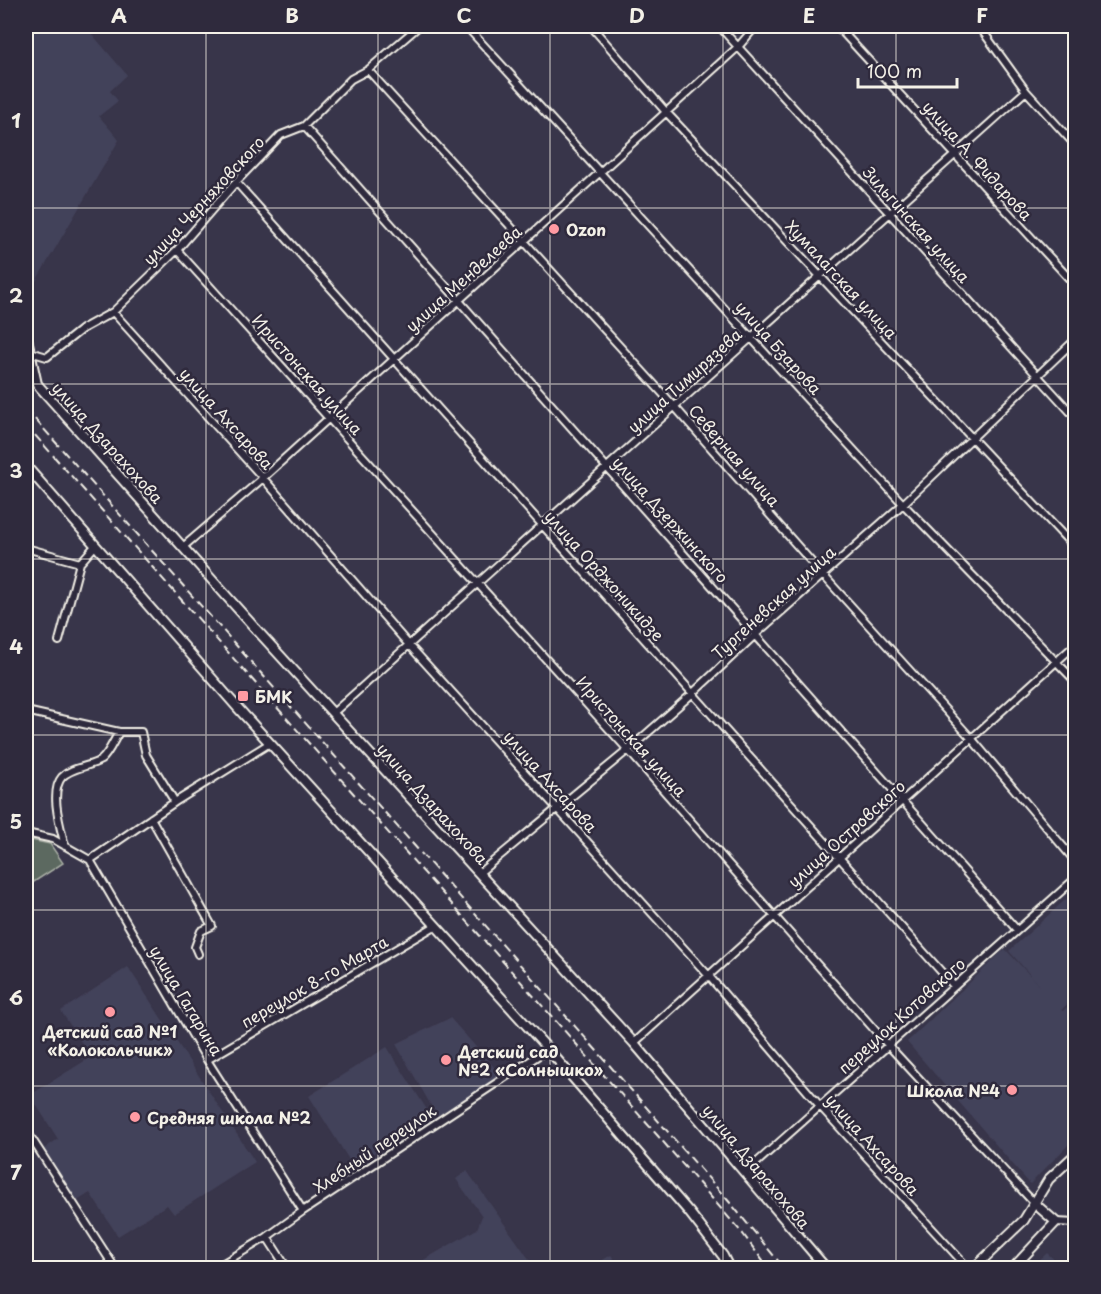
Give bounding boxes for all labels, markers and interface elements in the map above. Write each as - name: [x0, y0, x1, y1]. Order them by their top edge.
- text: A: [111, 0, 127, 30]
- text: B: [285, 0, 299, 30]
- text: C: [456, 0, 472, 30]
- text: D: [629, 0, 645, 30]
- text: E: [803, 0, 815, 30]
- text: F: [976, 0, 988, 30]
- scale bar: [858, 51, 957, 89]
- text: 100 m: [867, 57, 922, 84]
- street label: улица А. Фидарова: [918, 95, 1039, 225]
- text: 1: [11, 105, 21, 135]
- street label: улица Черняховского: [137, 130, 269, 270]
- street label: Зильгинская улица: [857, 160, 976, 288]
- street label: Хумалагская улица: [780, 214, 904, 344]
- place label: Ozon: [566, 217, 606, 241]
- street label: улица Менделеева: [399, 219, 527, 337]
- marker: Ozon: [547, 222, 561, 236]
- text: 2: [9, 280, 23, 310]
- street label: улица Бзарова: [730, 295, 828, 399]
- street label: Иристонская улица: [247, 308, 369, 440]
- street label: улица Тимирязева: [622, 322, 746, 438]
- street label: улица Ахсарова: [175, 362, 279, 474]
- street label: улица Дзарахохова: [47, 376, 169, 508]
- street label: Северная улица: [684, 399, 786, 511]
- street label: улица Дзержинского: [607, 450, 735, 588]
- text: 3: [9, 455, 23, 485]
- street label: улица Орджоникидзе: [540, 504, 671, 646]
- street label: Тургеневская улица: [706, 540, 840, 664]
- text: 4: [9, 631, 23, 661]
- street label: Иристонская улица: [571, 670, 693, 802]
- place label: БМК: [255, 684, 292, 708]
- marker: БМК: [236, 689, 250, 703]
- street label: улица Ахсарова: [499, 725, 603, 837]
- street label: улица Дзарахохова: [372, 737, 494, 869]
- street label: улица Островского: [782, 774, 910, 892]
- text: 5: [10, 806, 22, 836]
- street label: переулок 8-го Марта: [236, 929, 392, 1033]
- street label: улица Гагарина: [145, 940, 229, 1060]
- street label: переулок Котовского: [832, 951, 970, 1079]
- text: 6: [9, 982, 23, 1012]
- marker: Детский сад №1 «Колокольчик»: [103, 1005, 117, 1019]
- place label: Детский сад №1 «Колокольчик»: [42, 1019, 178, 1061]
- place label: Детский сад №2 «Солнышко»: [457, 1039, 604, 1081]
- marker: Детский сад №2 «Солнышко»: [439, 1053, 453, 1067]
- place label: Школа №4: [907, 1078, 1000, 1102]
- marker: Школа №4: [1005, 1083, 1019, 1097]
- street label: улица Ахсарова: [821, 1088, 925, 1200]
- street label: Хлебный переулок: [308, 1098, 441, 1198]
- street label: улица Дзарахохова: [697, 1098, 817, 1234]
- place label: Средняя школа №2: [147, 1105, 311, 1129]
- marker: Средняя школа №2: [128, 1110, 142, 1124]
- text: 7: [10, 1157, 22, 1187]

